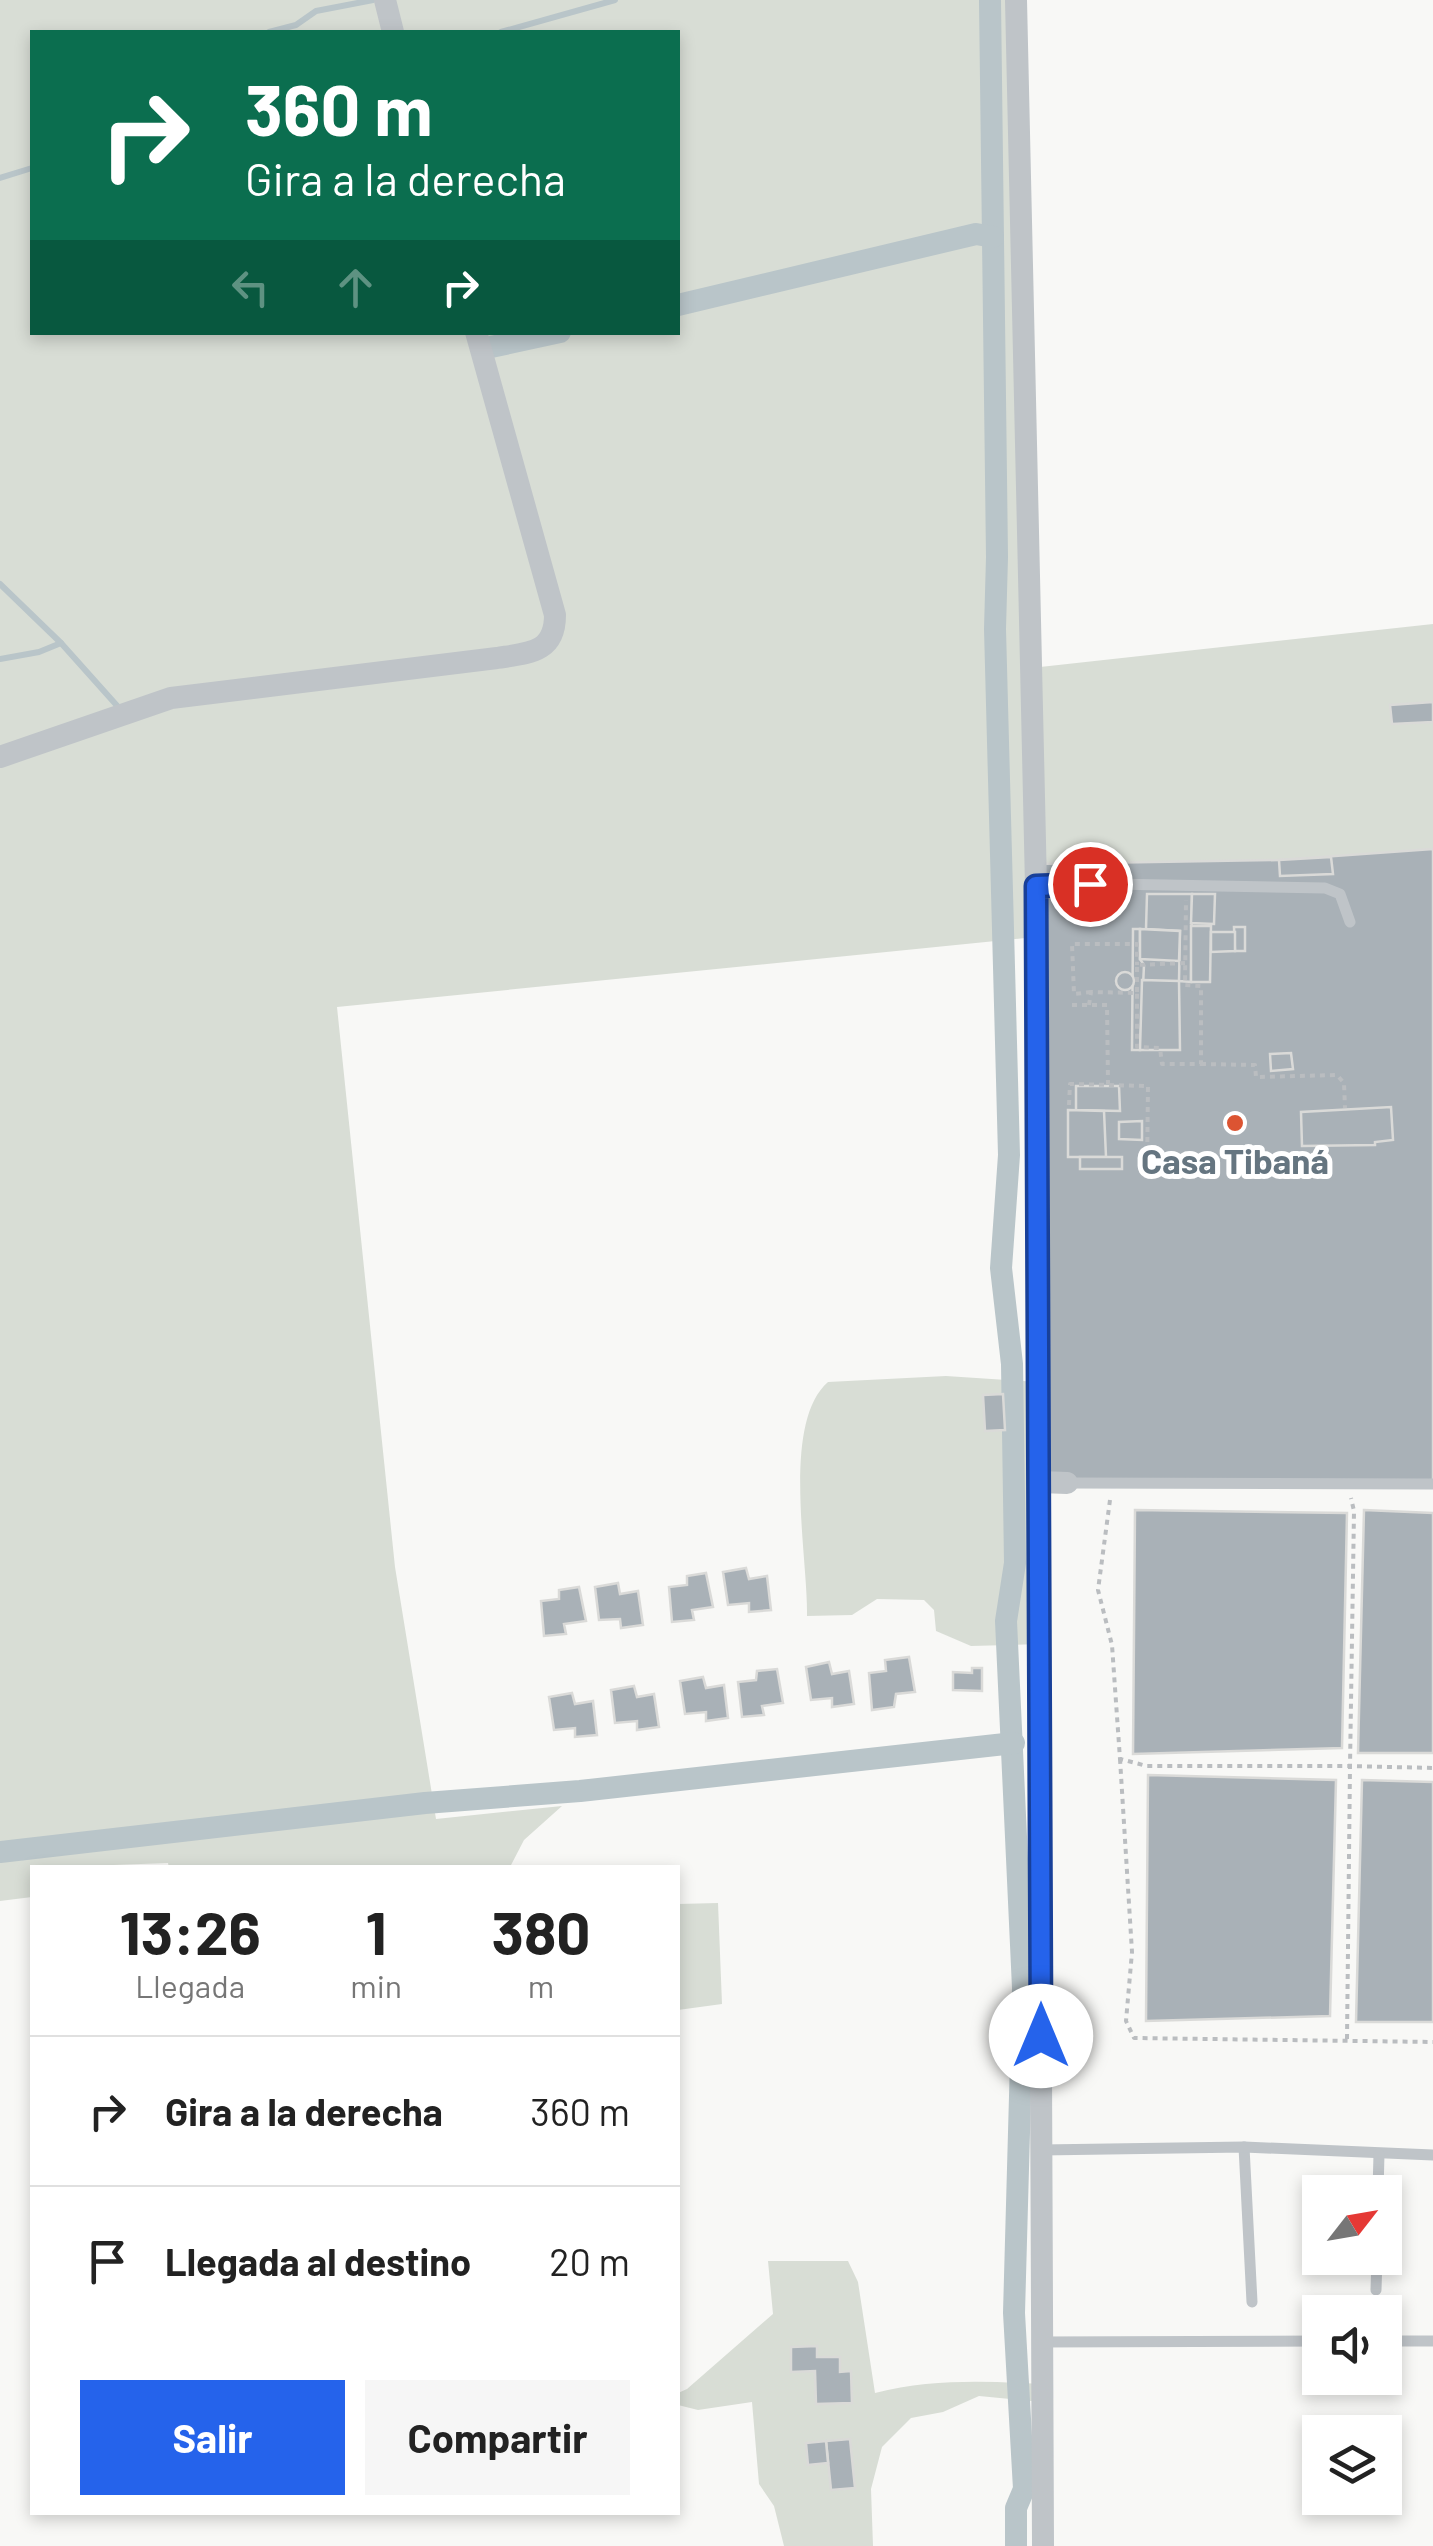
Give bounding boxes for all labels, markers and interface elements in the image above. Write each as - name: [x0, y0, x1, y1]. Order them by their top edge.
- text: 360 m: [245, 66, 433, 150]
- icon: right: [80, 70, 210, 200]
- text: Gira a la derecha: [245, 151, 566, 205]
- icon: left: [223, 260, 278, 315]
- icon: ahead: [328, 260, 383, 315]
- icon: right: [433, 260, 488, 315]
- pin: [1048, 842, 1133, 927]
- icon: arrive: [1063, 857, 1118, 912]
- marker: Casa Tibaná: [1224, 1112, 1246, 1134]
- place label: Casa Tibaná: [1141, 1139, 1329, 1181]
- text: 13:26: [119, 1895, 261, 1967]
- text: 1: [366, 1895, 387, 1967]
- text: 380: [492, 1895, 591, 1967]
- text: Llegada: [135, 1966, 245, 2004]
- text: min: [350, 1966, 402, 2004]
- text: m: [528, 1966, 554, 2004]
- position arrow: [989, 1984, 1093, 2088]
- icon: right: [80, 2084, 135, 2139]
- text: Gira a la derecha: [165, 2088, 443, 2134]
- text: 360 m: [530, 2088, 630, 2134]
- north arrow: [1302, 2175, 1402, 2275]
- map controls: [1302, 2175, 1402, 2515]
- icon: arrive: [80, 2234, 135, 2289]
- text: Llegada al destino: [165, 2238, 471, 2284]
- text: 20 m: [549, 2238, 630, 2284]
- button: sound: [1302, 2295, 1402, 2395]
- button: Salir: [80, 2380, 345, 2495]
- button: Compartir: [365, 2380, 630, 2495]
- button: layers: [1302, 2415, 1402, 2515]

